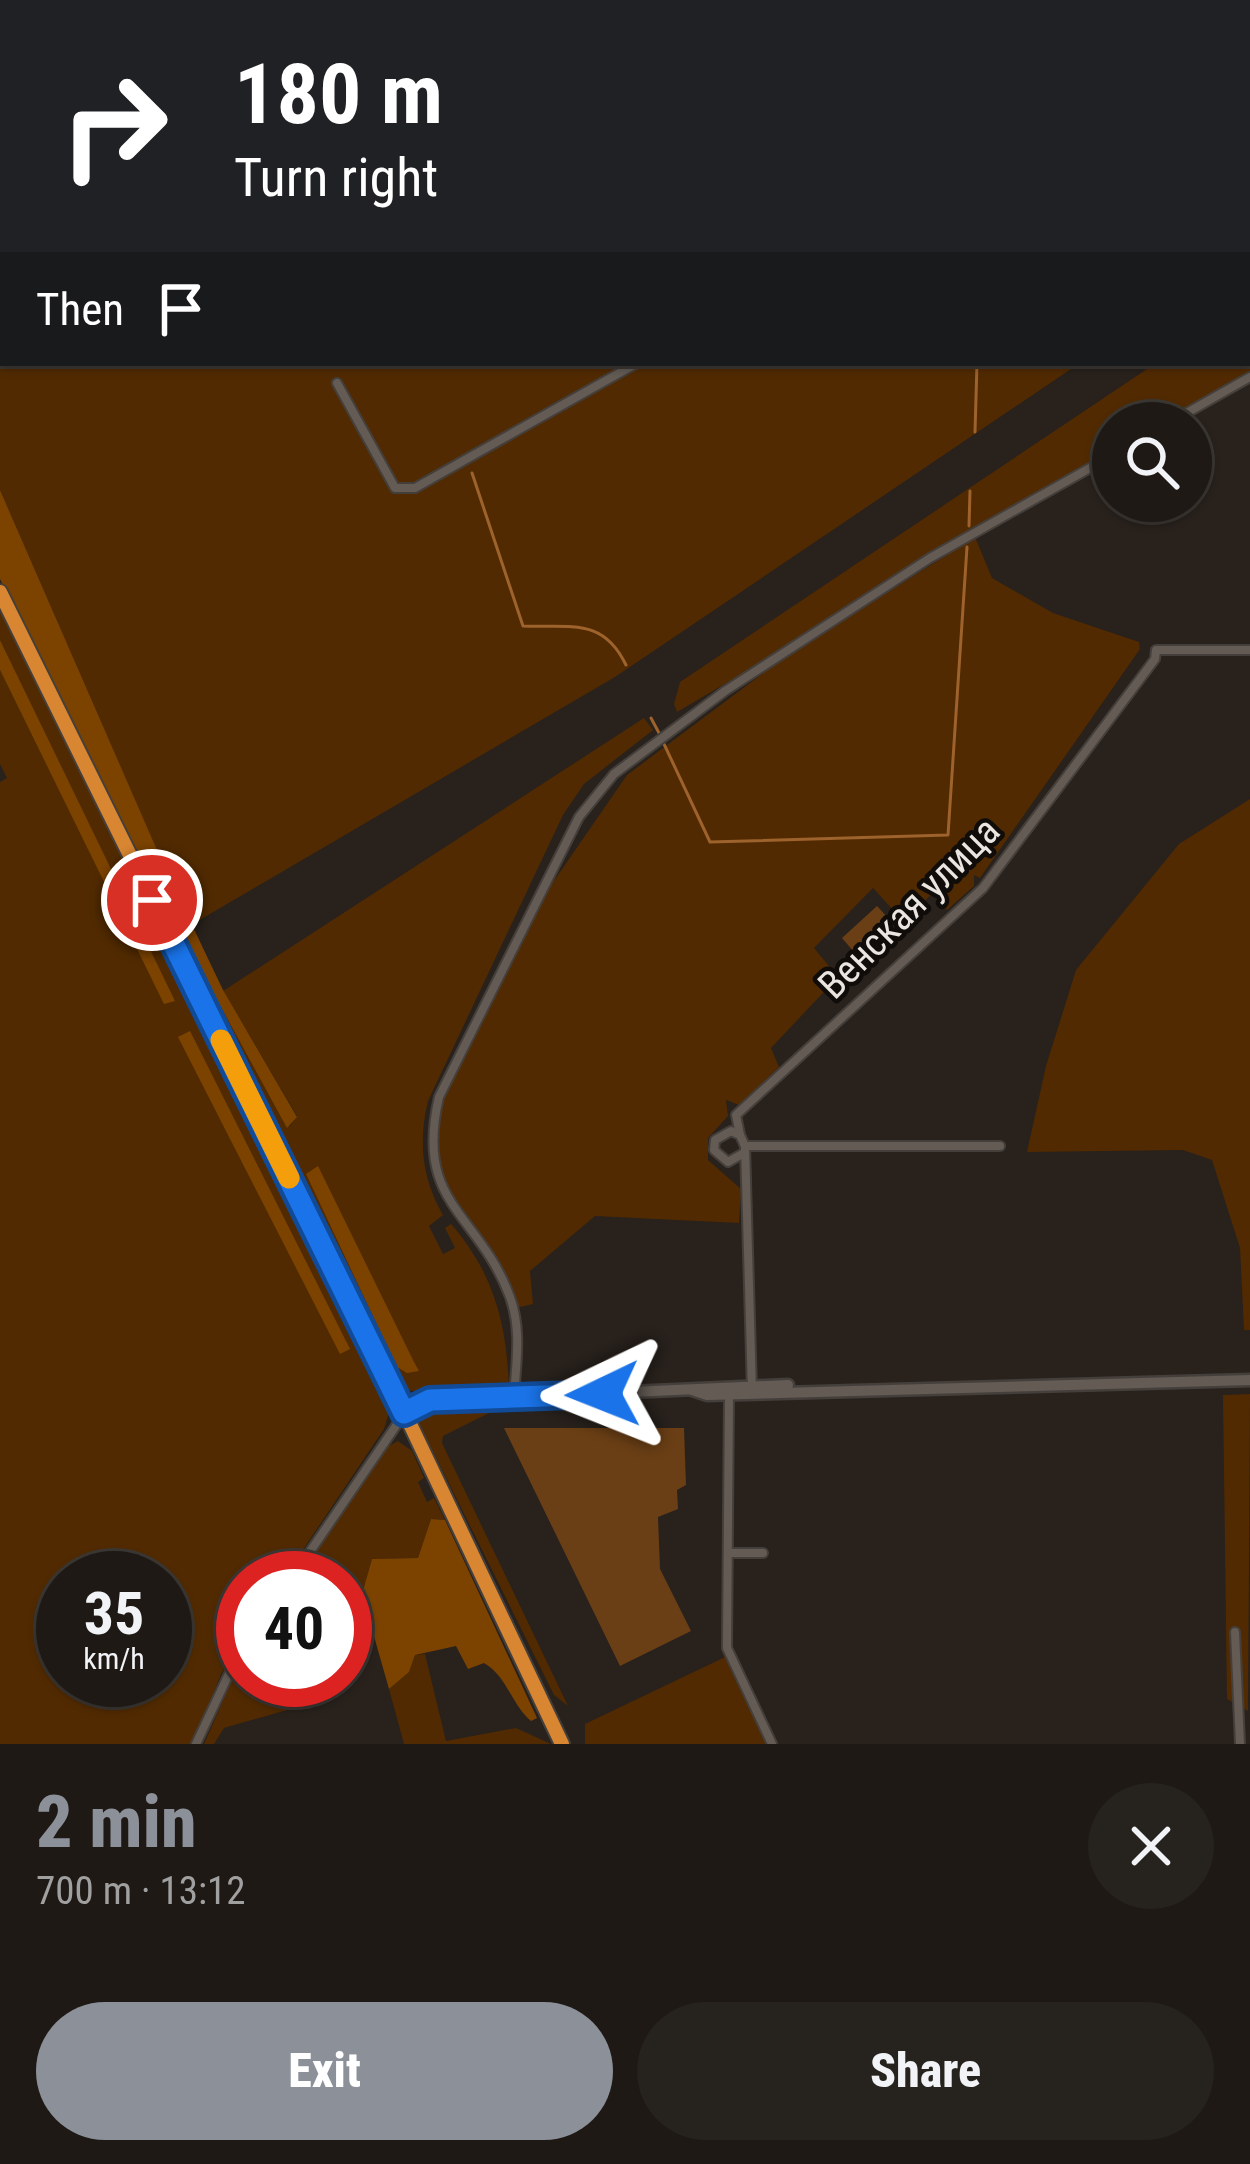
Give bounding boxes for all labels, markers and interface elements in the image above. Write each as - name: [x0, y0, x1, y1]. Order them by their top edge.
- text: 180 m: [234, 45, 443, 144]
- icon: right: [36, 48, 192, 204]
- text: Turn right: [234, 146, 438, 209]
- icon: arrive: [148, 276, 214, 342]
- text: Then: [36, 283, 124, 336]
- map controls: [1092, 402, 1212, 522]
- button: search: [1092, 402, 1212, 522]
- street label: Венская улица: [809, 808, 1009, 1008]
- pin: [101, 849, 203, 951]
- icon: arrive: [119, 867, 185, 933]
- position arrow: [540, 1331, 666, 1457]
- speed limit sign: 40: [216, 1551, 372, 1707]
- text: 35: [84, 1578, 144, 1649]
- text: km/h: [83, 1641, 145, 1676]
- text: 2 min: [36, 1780, 197, 1865]
- button: close: [1088, 1783, 1214, 1909]
- text: 700 m · 13:12: [36, 1868, 246, 1914]
- button: Exit: [36, 2002, 613, 2140]
- button: Share: [637, 2002, 1214, 2140]

